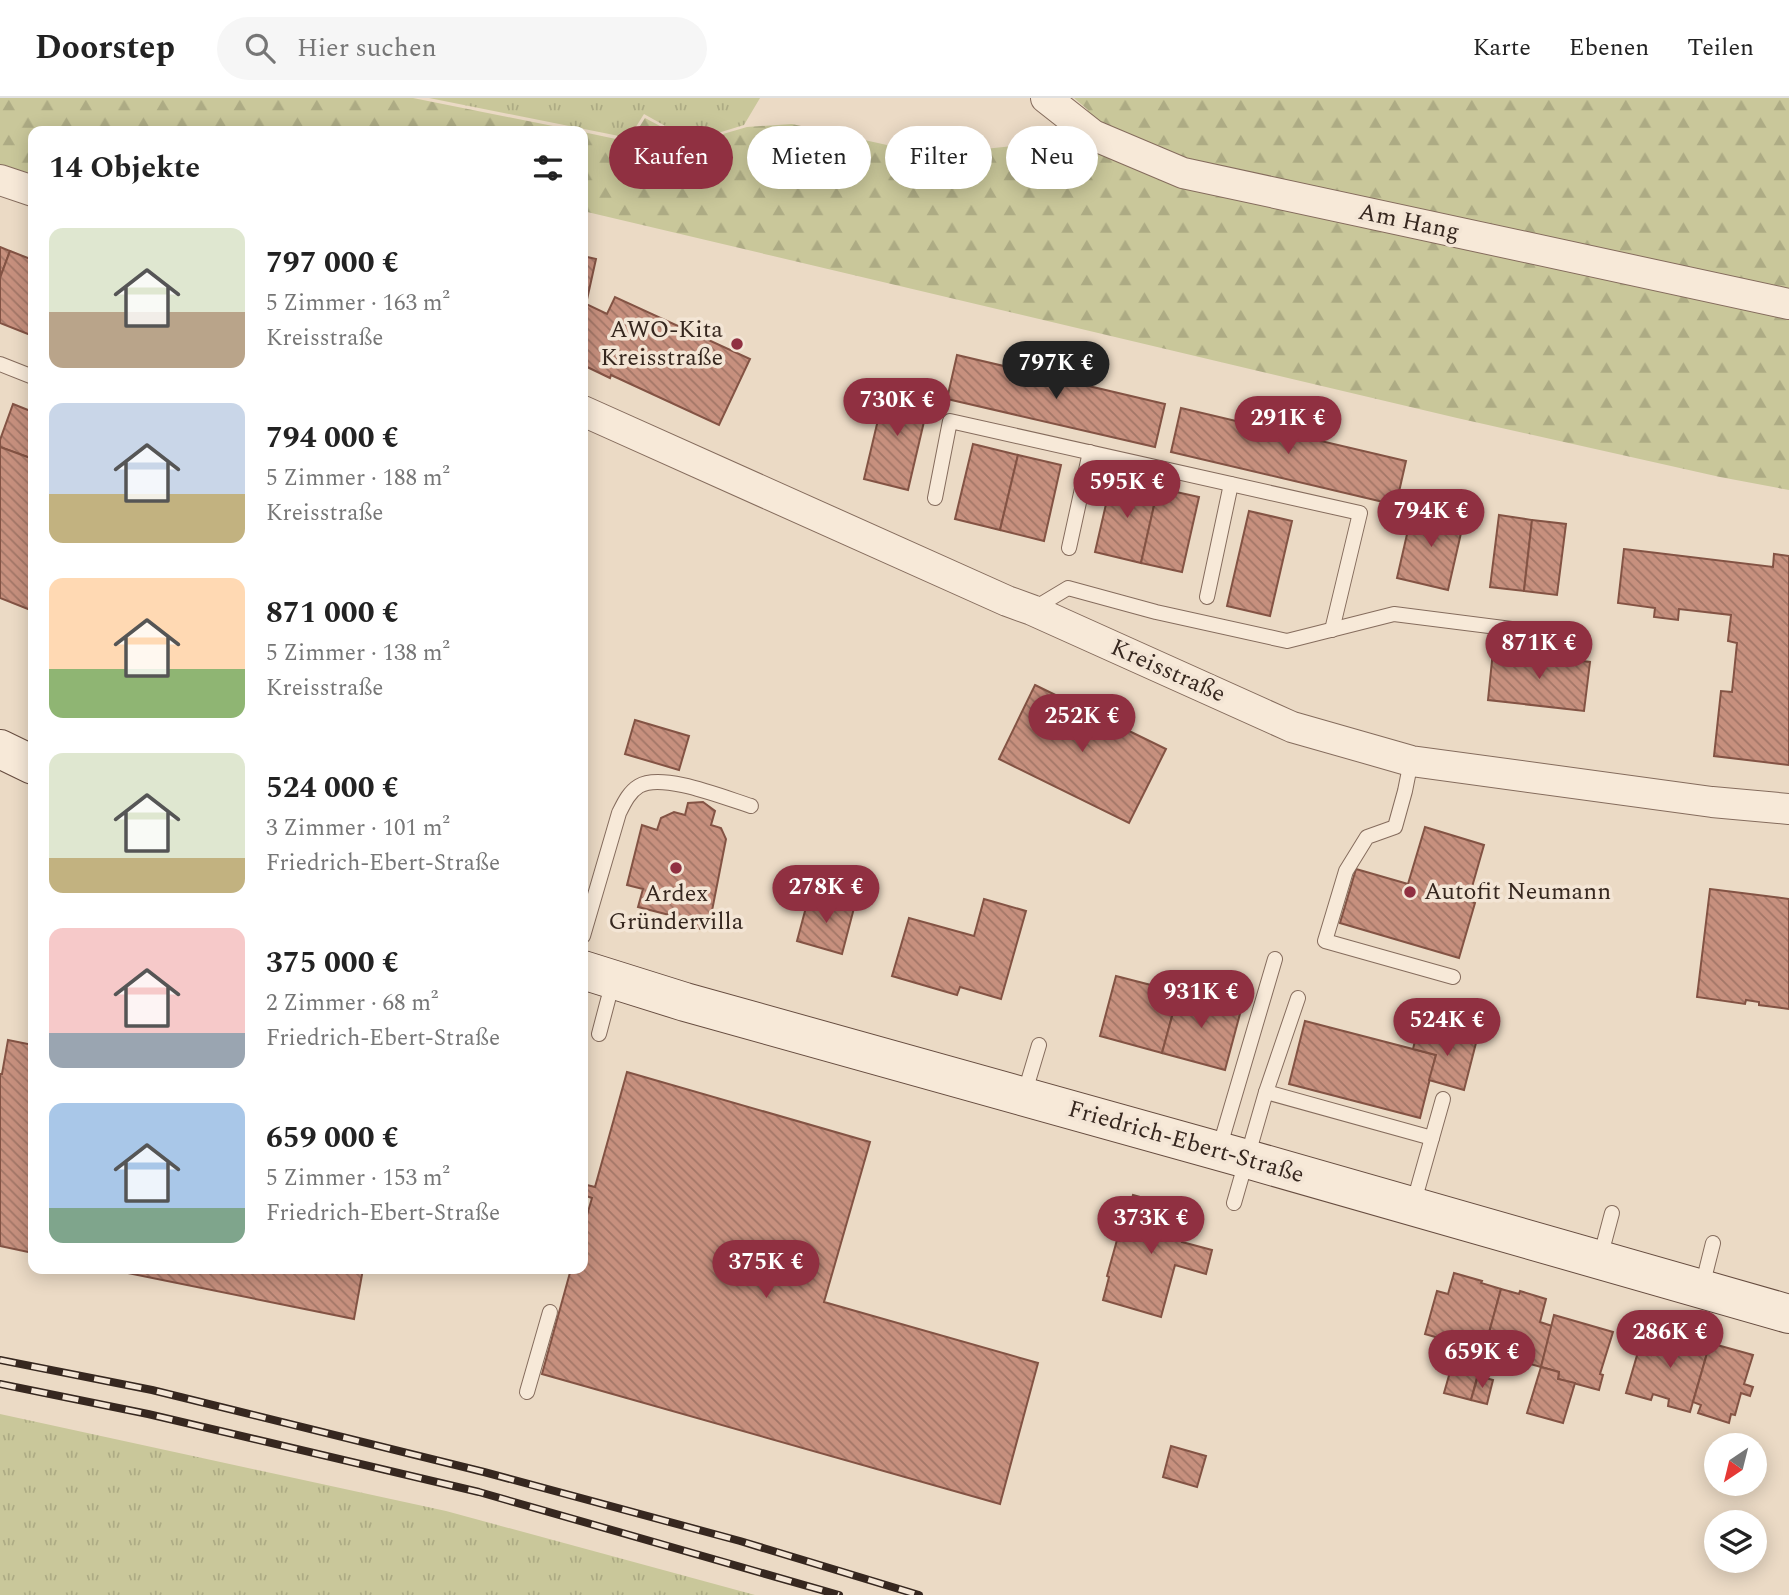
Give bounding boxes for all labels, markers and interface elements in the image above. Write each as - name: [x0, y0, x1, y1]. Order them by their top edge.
- search box: [217, 17, 707, 80]
- text: Doorstep: [35, 23, 175, 73]
- text: Hier suchen: [297, 28, 437, 68]
- icon: search: [241, 29, 279, 67]
- text: Karte: [1473, 30, 1531, 66]
- text: Ebenen: [1569, 30, 1649, 66]
- text: Teilen: [1687, 30, 1754, 66]
- chip: Kaufen: [609, 126, 733, 189]
- chip: Mieten: [747, 126, 871, 189]
- chip: Filter: [885, 126, 992, 189]
- chip: Neu: [1006, 126, 1098, 189]
- text: 14 Objekte: [49, 145, 200, 191]
- icon: filters: [529, 149, 567, 187]
- street label: Am Hang: [1355, 194, 1463, 250]
- text: 797 000 €: [266, 240, 399, 286]
- icon: home: [105, 256, 189, 340]
- text: 5 Zimmer · 163 m²: [266, 286, 450, 321]
- place label: AWO-Kita Kreisstraße: [601, 312, 723, 376]
- text: Kreisstraße: [266, 321, 383, 356]
- marker: AWO-Kita Kreisstraße: [729, 336, 745, 352]
- pin: 797K €: [999, 342, 1113, 401]
- text: 797K €: [1018, 346, 1094, 381]
- pin: 730K €: [840, 378, 954, 438]
- text: 730K €: [859, 383, 935, 418]
- pin: 291K €: [1231, 396, 1345, 456]
- text: 291K €: [1250, 401, 1326, 436]
- text: 794 000 €: [266, 415, 399, 461]
- icon: home: [105, 431, 189, 515]
- pin: 595K €: [1070, 460, 1184, 520]
- text: 5 Zimmer · 188 m²: [266, 461, 450, 496]
- text: 595K €: [1089, 465, 1165, 500]
- pin: 794K €: [1374, 490, 1488, 549]
- text: 794K €: [1393, 494, 1469, 529]
- text: Kreisstraße: [266, 496, 383, 531]
- text: 871 000 €: [266, 590, 399, 636]
- icon: home: [105, 606, 189, 690]
- pin: 871K €: [1482, 622, 1596, 681]
- text: 871K €: [1501, 626, 1577, 661]
- street label: Kreisstraße: [1105, 630, 1231, 712]
- text: 5 Zimmer · 138 m²: [266, 636, 450, 671]
- text: Kreisstraße: [266, 671, 383, 706]
- pin: 252K €: [1025, 694, 1139, 754]
- text: 252K €: [1044, 699, 1120, 734]
- text: 524 000 €: [266, 765, 399, 811]
- icon: home: [105, 781, 189, 865]
- text: 3 Zimmer · 101 m²: [266, 811, 450, 846]
- text: Friedrich-Ebert-Straße: [266, 846, 500, 881]
- marker: Ardex Gründervilla: [668, 860, 684, 876]
- pin: 278K €: [769, 866, 883, 925]
- text: 278K €: [788, 870, 864, 905]
- place label: Autofit Neumann: [1424, 874, 1611, 910]
- place label: Ardex Gründervilla: [609, 876, 744, 940]
- marker: Autofit Neumann: [1402, 884, 1418, 900]
- text: 375 000 €: [266, 940, 399, 986]
- icon: home: [105, 956, 189, 1040]
- pin: 931K €: [1144, 970, 1258, 1030]
- text: 931K €: [1163, 975, 1239, 1010]
- text: 2 Zimmer · 68 m²: [266, 986, 438, 1021]
- pin: 524K €: [1390, 998, 1504, 1058]
- text: 524K €: [1409, 1003, 1485, 1038]
- text: Friedrich-Ebert-Straße: [266, 1021, 500, 1056]
- street label: Friedrich-Ebert-Straße: [1064, 1091, 1308, 1193]
- text: 659 000 €: [266, 1115, 399, 1161]
- icon: home: [105, 1131, 189, 1215]
- text: 5 Zimmer · 153 m²: [266, 1161, 450, 1196]
- text: Friedrich-Ebert-Straße: [266, 1196, 500, 1231]
- pin: 373K €: [1094, 1196, 1208, 1256]
- text: 373K €: [1113, 1201, 1189, 1236]
- pin: 375K €: [709, 1240, 823, 1300]
- text: 375K €: [728, 1245, 804, 1280]
- pin: 286K €: [1613, 1310, 1727, 1370]
- text: 286K €: [1632, 1315, 1708, 1350]
- pin: 659K €: [1425, 1330, 1539, 1390]
- text: 659K €: [1444, 1335, 1520, 1370]
- north arrow: [1704, 1433, 1768, 1496]
- map controls: [1704, 1433, 1767, 1573]
- button: layers: [1704, 1510, 1767, 1573]

